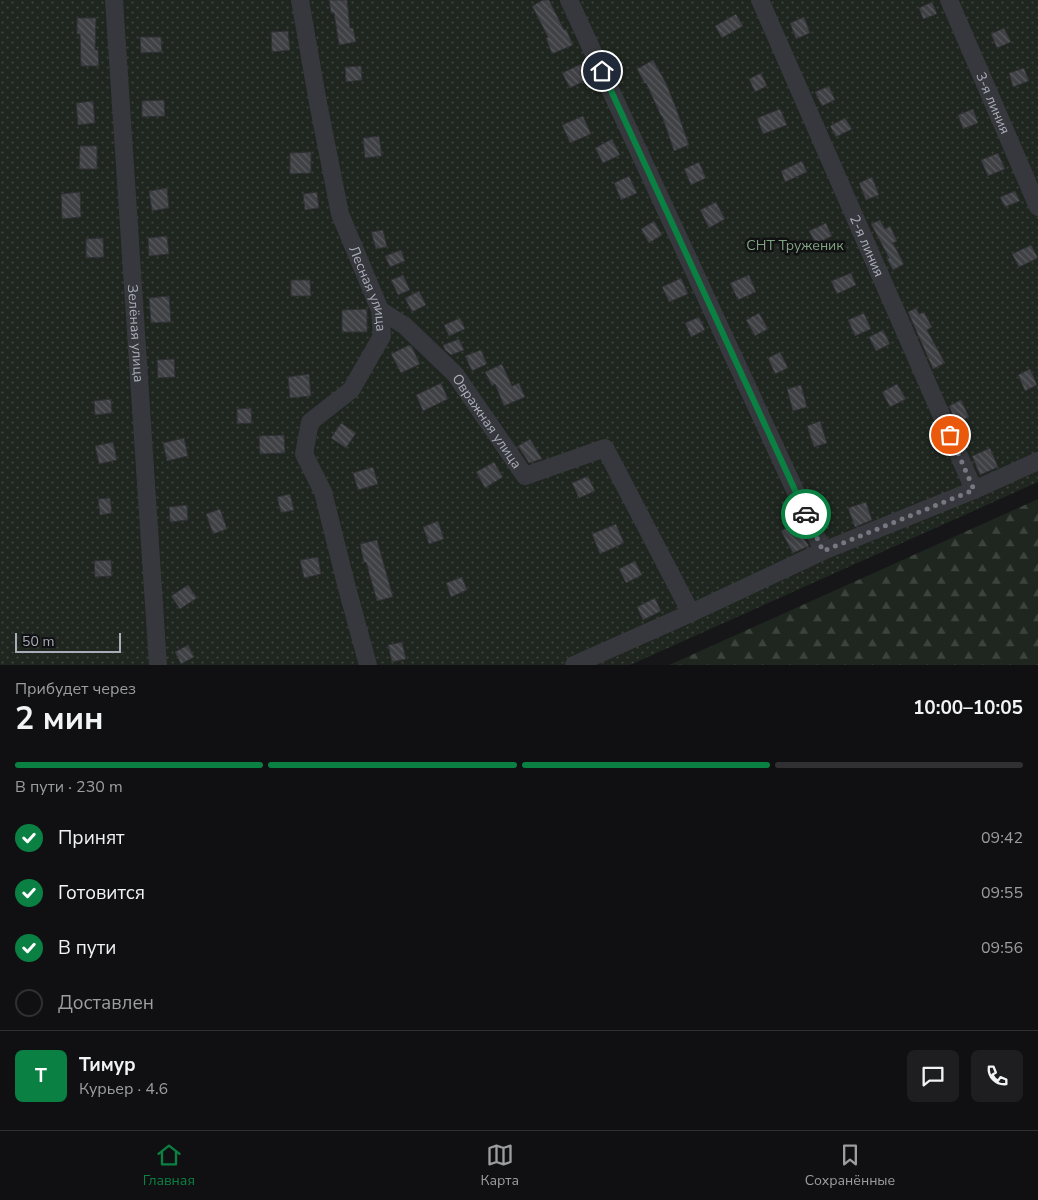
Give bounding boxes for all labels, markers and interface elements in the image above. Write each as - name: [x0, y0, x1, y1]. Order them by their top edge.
- pin: [581, 50, 623, 92]
- icon: home: [588, 57, 616, 85]
- street label: 3-я линия: [971, 69, 1014, 137]
- street label: 2-я линия: [845, 212, 889, 280]
- park label: СНТ Труженик: [746, 236, 844, 255]
- street label: Лесная улица: [344, 243, 391, 332]
- street label: Зелёная улица: [123, 284, 148, 383]
- street label: Овражная улица: [448, 370, 526, 473]
- pin: [929, 414, 971, 456]
- icon: bag: [936, 421, 964, 449]
- courier: [781, 489, 831, 539]
- icon: car: [792, 500, 820, 528]
- scale bar: [15, 630, 121, 653]
- text: 50 m: [22, 632, 54, 651]
- text: Прибудет через: [15, 678, 136, 700]
- text: 10:00–10:05: [913, 695, 1023, 721]
- text: 2 мин: [15, 697, 104, 740]
- text: В пути · 230 m: [15, 776, 123, 798]
- icon: check: [15, 824, 43, 852]
- text: Принят: [58, 825, 125, 851]
- text: 09:42: [981, 827, 1023, 849]
- icon: check: [15, 879, 43, 907]
- text: Готовится: [58, 880, 145, 906]
- text: 09:55: [981, 882, 1023, 904]
- icon: check: [15, 934, 43, 962]
- text: В пути: [58, 935, 116, 961]
- text: 09:56: [981, 937, 1023, 959]
- text: Доставлен: [58, 990, 154, 1016]
- button: chat: [907, 1050, 959, 1102]
- button: phone: [971, 1050, 1023, 1102]
- text: Тимур: [79, 1052, 136, 1078]
- text: Т: [35, 1063, 47, 1089]
- text: Курьер · 4.6: [79, 1078, 168, 1100]
- tab: Главная: [143, 1141, 195, 1190]
- tab: Карта: [481, 1141, 519, 1190]
- tab: Сохранённые: [805, 1141, 895, 1190]

